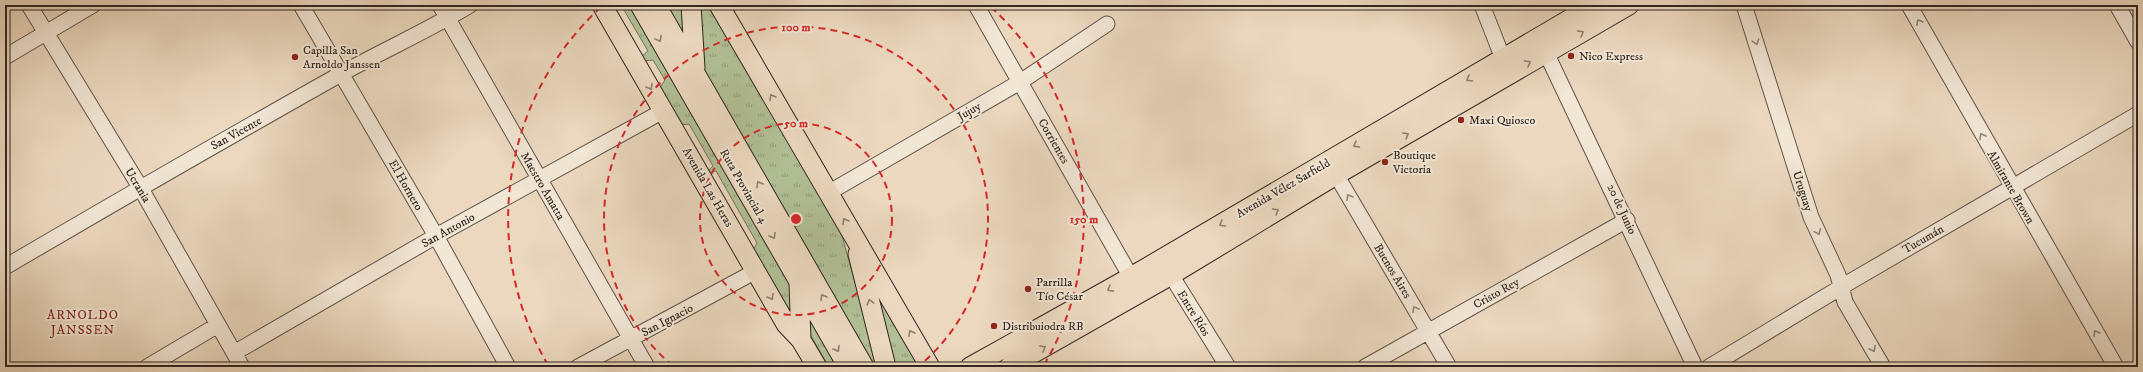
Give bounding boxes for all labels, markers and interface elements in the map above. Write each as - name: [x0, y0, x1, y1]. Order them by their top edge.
- one-way arrow: [1916, 19, 1923, 26]
- text: 100 m: [782, 20, 810, 35]
- one-way arrow: [1577, 31, 1584, 38]
- one-way arrow: [654, 35, 661, 42]
- one-way arrow: [1751, 38, 1760, 45]
- place label: Capilla San Arnoldo Janssen: [303, 43, 381, 72]
- place label: Nico Express: [1579, 49, 1643, 64]
- marker: Nico Express: [1566, 51, 1576, 61]
- marker: Capilla San Arnoldo Janssen: [290, 52, 300, 62]
- one-way arrow: [1524, 61, 1531, 68]
- one-way arrow: [1466, 74, 1473, 81]
- one-way arrow: [645, 83, 652, 90]
- one-way arrow: [770, 94, 777, 101]
- street label: Jujuy: [954, 99, 984, 125]
- street label: San Vicente: [208, 113, 264, 154]
- place label: Maxi Quiosco: [1469, 113, 1535, 128]
- marker: Maxi Quiosco: [1456, 115, 1466, 125]
- text: 50 m: [783, 116, 808, 131]
- street label: Corrientes: [1035, 116, 1073, 167]
- one-way arrow: [1402, 132, 1409, 139]
- one-way arrow: [1980, 132, 1987, 140]
- one-way arrow: [1353, 140, 1361, 147]
- street label: Avenida Las Heras: [679, 145, 736, 230]
- street label: Ruta Provincial 4: [716, 146, 772, 227]
- place label: Boutique Victoria: [1392, 148, 1436, 177]
- street label: Almirante Brown: [1984, 148, 2038, 227]
- street label: Maestro Amatta: [517, 149, 569, 224]
- street label: Avenida Vélez Sarfield: [1234, 155, 1333, 221]
- street label: El Hornero: [385, 157, 426, 214]
- marker: Boutique Victoria: [1380, 157, 1390, 167]
- street label: Ucrania: [121, 165, 154, 206]
- street label: Uruguay: [1789, 169, 1816, 214]
- one-way arrow: [756, 181, 763, 188]
- street label: 20 de Junio: [1603, 182, 1640, 237]
- one-way arrow: [1346, 194, 1354, 201]
- one-way arrow: [1272, 209, 1279, 216]
- street label: San Antonio: [419, 210, 478, 251]
- centre of rings: [789, 212, 803, 226]
- text: 150 m: [1070, 212, 1098, 227]
- one-way arrow: [842, 218, 849, 225]
- one-way arrow: [1219, 219, 1226, 226]
- street label: Tucumán: [1900, 221, 1947, 257]
- one-way arrow: [1813, 228, 1821, 235]
- one-way arrow: [768, 232, 775, 240]
- street label: Buenos Aires: [1370, 241, 1415, 301]
- place label: Parrilla Tío César: [1036, 275, 1083, 304]
- street label: Cristo Rey: [1471, 275, 1522, 312]
- marker: Parrilla Tío César: [1023, 284, 1033, 294]
- one-way arrow: [1106, 285, 1114, 292]
- street label: Entre Ríos: [1174, 287, 1214, 339]
- one-way arrow: [766, 293, 773, 300]
- one-way arrow: [821, 294, 828, 301]
- one-way arrow: [866, 299, 874, 305]
- street label: San Ignacio: [639, 300, 696, 340]
- one-way arrow: [1413, 306, 1420, 313]
- district label: ARNOLDO JANSSEN: [47, 307, 119, 338]
- place label: Distribuiodra RB: [1002, 319, 1084, 334]
- marker: Distribuiodra RB: [989, 321, 999, 331]
- one-way arrow: [908, 330, 915, 337]
- one-way arrow: [2093, 330, 2101, 337]
- one-way arrow: [833, 345, 840, 352]
- one-way arrow: [1039, 345, 1046, 352]
- one-way arrow: [1868, 345, 1875, 352]

